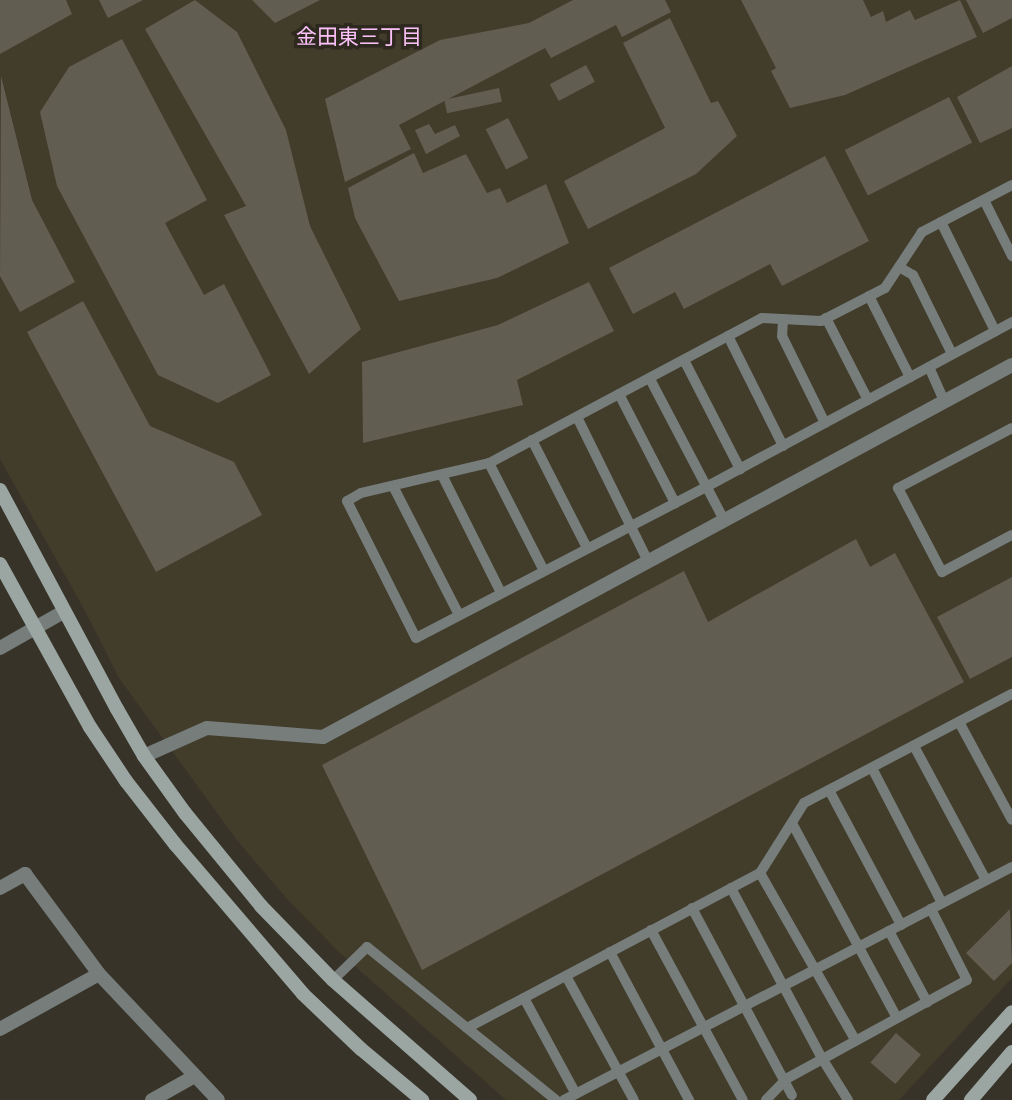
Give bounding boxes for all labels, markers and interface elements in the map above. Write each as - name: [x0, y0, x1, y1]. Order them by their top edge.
- district label: 金田東三丁目: [296, 22, 422, 48]

